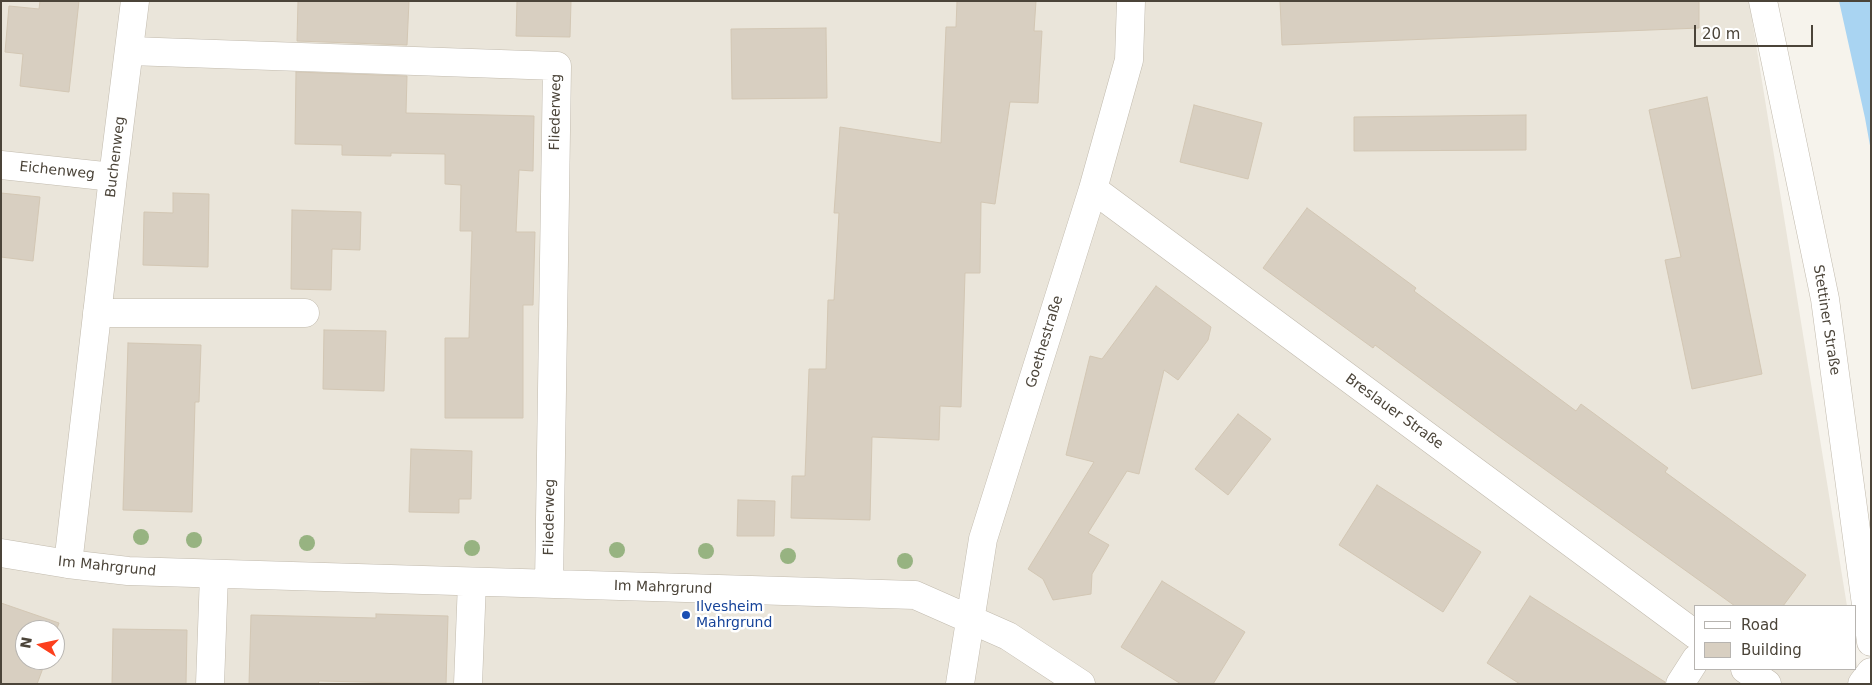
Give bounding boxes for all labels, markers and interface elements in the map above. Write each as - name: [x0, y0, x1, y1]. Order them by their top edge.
- scale bar: [1697, 15, 1816, 47]
- text: 20 m: [1702, 25, 1740, 43]
- street label: Fliederweg: [547, 74, 565, 150]
- street label: Buchenweg: [103, 116, 129, 198]
- street label: Eichenweg: [18, 159, 96, 183]
- street label: Stettiner Straße: [1809, 264, 1843, 376]
- street label: Goethestraße: [1023, 294, 1067, 390]
- street label: Breslauer Straße: [1342, 371, 1446, 453]
- street label: Fliederweg: [541, 479, 559, 555]
- street label: Im Mahrgrund: [57, 553, 157, 581]
- street label: Im Mahrgrund: [613, 578, 713, 598]
- place label: Ilvesheim Mahrgrund: [696, 599, 772, 632]
- legend: [1694, 605, 1857, 670]
- marker: Ilvesheim Mahrgrund: [680, 609, 692, 621]
- text: Road: [1741, 616, 1779, 634]
- north arrow: [15, 620, 65, 670]
- text: N: [17, 635, 35, 650]
- text: Building: [1741, 641, 1802, 659]

